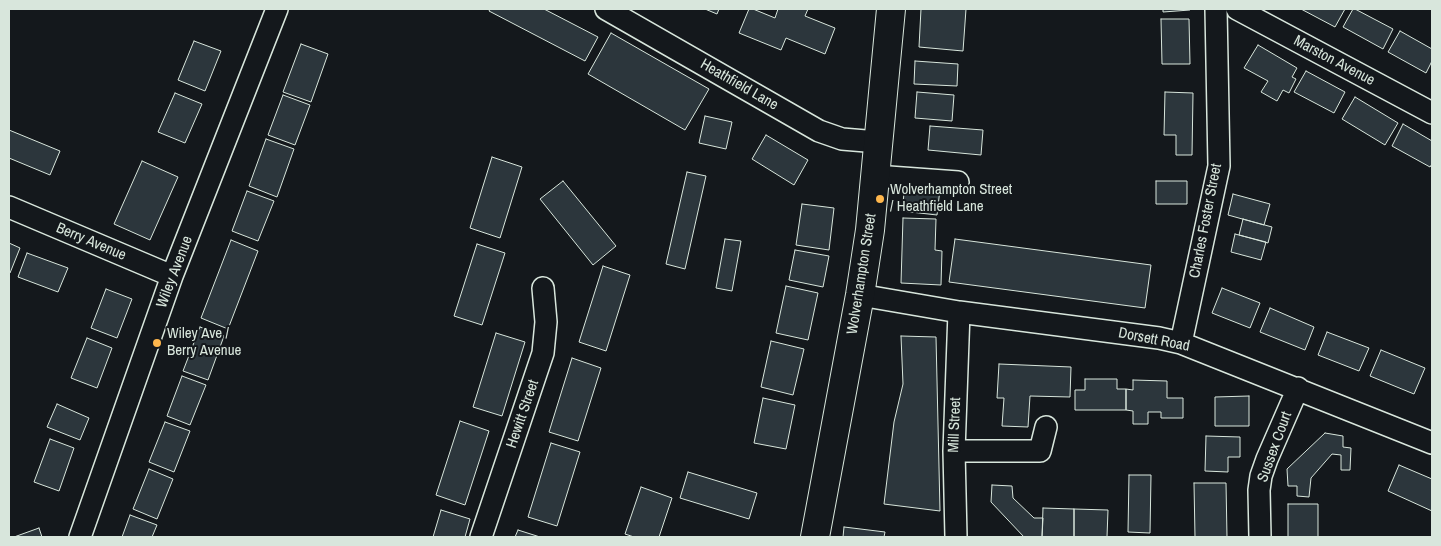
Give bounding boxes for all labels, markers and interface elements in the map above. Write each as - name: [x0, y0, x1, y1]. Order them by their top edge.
- street label: Marston Avenue: [1290, 32, 1378, 90]
- street label: Heathfield Lane: [697, 55, 781, 115]
- street label: Charles Foster Street: [1186, 162, 1226, 280]
- place label: Wolverhampton Street / Heathfield Lane: [890, 181, 1012, 216]
- marker: Wolverhampton Street / Heathfield Lane: [874, 193, 886, 205]
- street label: Wolverhampton Street: [844, 212, 880, 336]
- street label: Berry Avenue: [53, 219, 129, 265]
- street label: Wiley Avenue: [153, 233, 197, 311]
- street label: Dorsett Road: [1117, 324, 1191, 356]
- place label: Wiley Ave / Berry Avenue: [167, 325, 241, 360]
- marker: Wiley Ave / Berry Avenue: [151, 337, 163, 349]
- street label: Hewitt Street: [503, 377, 543, 451]
- street label: Mill Street: [945, 397, 965, 453]
- street label: Sussex Court: [1254, 409, 1296, 485]

